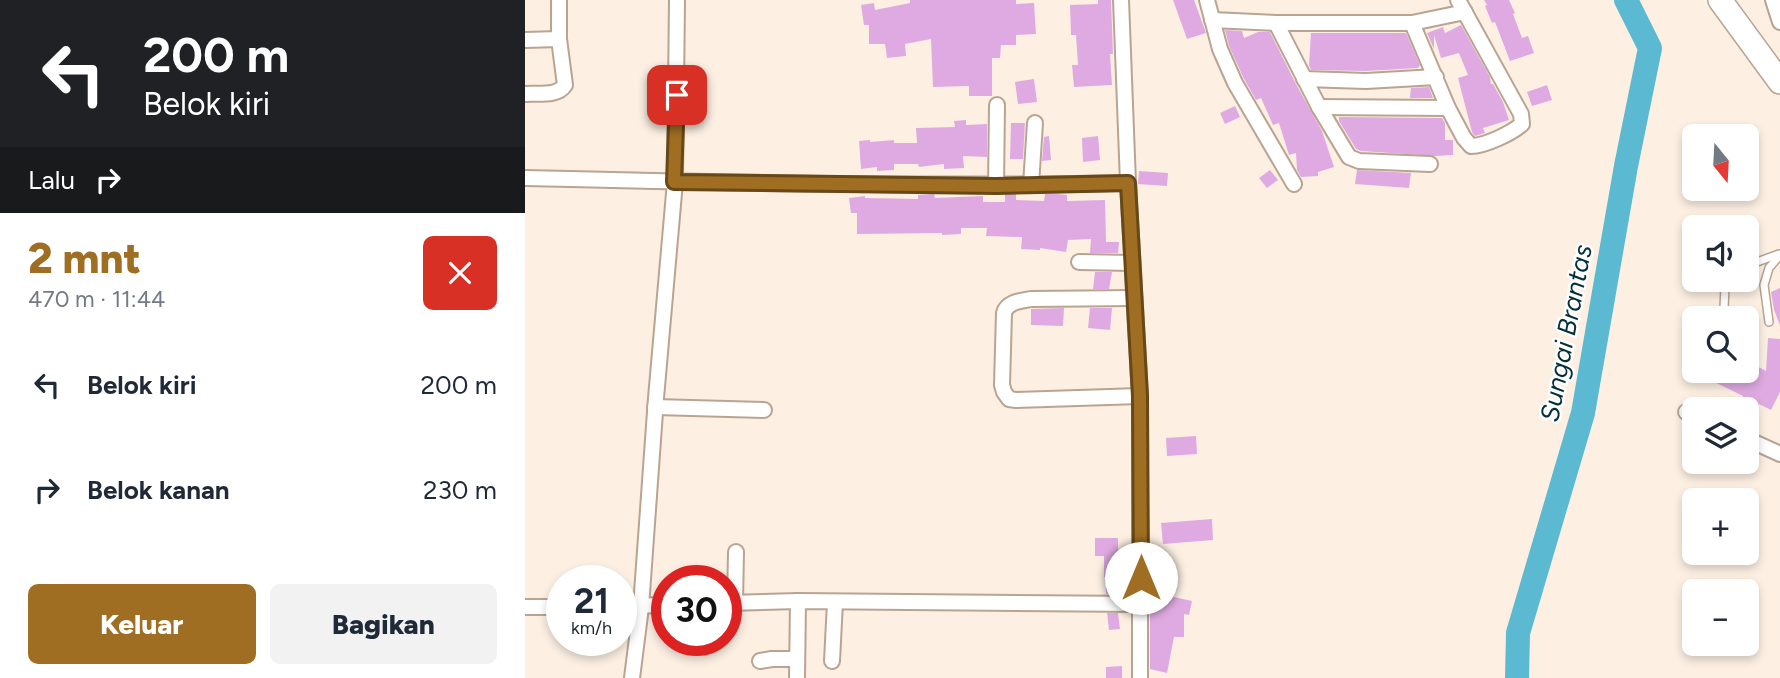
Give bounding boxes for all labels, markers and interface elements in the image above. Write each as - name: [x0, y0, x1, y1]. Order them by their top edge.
- text: 200 m: [143, 25, 289, 84]
- icon: left: [28, 28, 119, 119]
- pin: [647, 65, 707, 125]
- icon: arrive: [658, 76, 696, 114]
- text: Belok kiri: [143, 85, 270, 123]
- north arrow: [1682, 124, 1759, 201]
- map controls: [1682, 124, 1759, 656]
- icon: right: [89, 161, 127, 199]
- text: Lalu: [28, 164, 75, 196]
- button: sound: [1682, 215, 1759, 292]
- text: 2 mnt: [28, 233, 141, 284]
- button: close: [423, 236, 497, 310]
- water label: Sungai Brantas: [1533, 242, 1599, 424]
- text: 470 m · 11:44: [28, 285, 165, 313]
- button: search: [1682, 306, 1759, 383]
- icon: left: [28, 366, 66, 404]
- text: Belok kiri: [87, 369, 196, 401]
- text: 200 m: [421, 369, 497, 401]
- button: layers: [1682, 397, 1759, 474]
- icon: right: [28, 471, 66, 509]
- text: Belok kanan: [87, 474, 230, 506]
- text: 230 m: [423, 474, 497, 506]
- button: +: [1682, 488, 1759, 565]
- position arrow: [1104, 541, 1178, 615]
- speed limit sign: 30: [651, 565, 742, 656]
- button: −: [1682, 579, 1759, 656]
- text: 21: [574, 580, 609, 622]
- button: Keluar: [28, 584, 256, 664]
- button: Bagikan: [270, 584, 497, 664]
- text: km/h: [571, 617, 612, 639]

